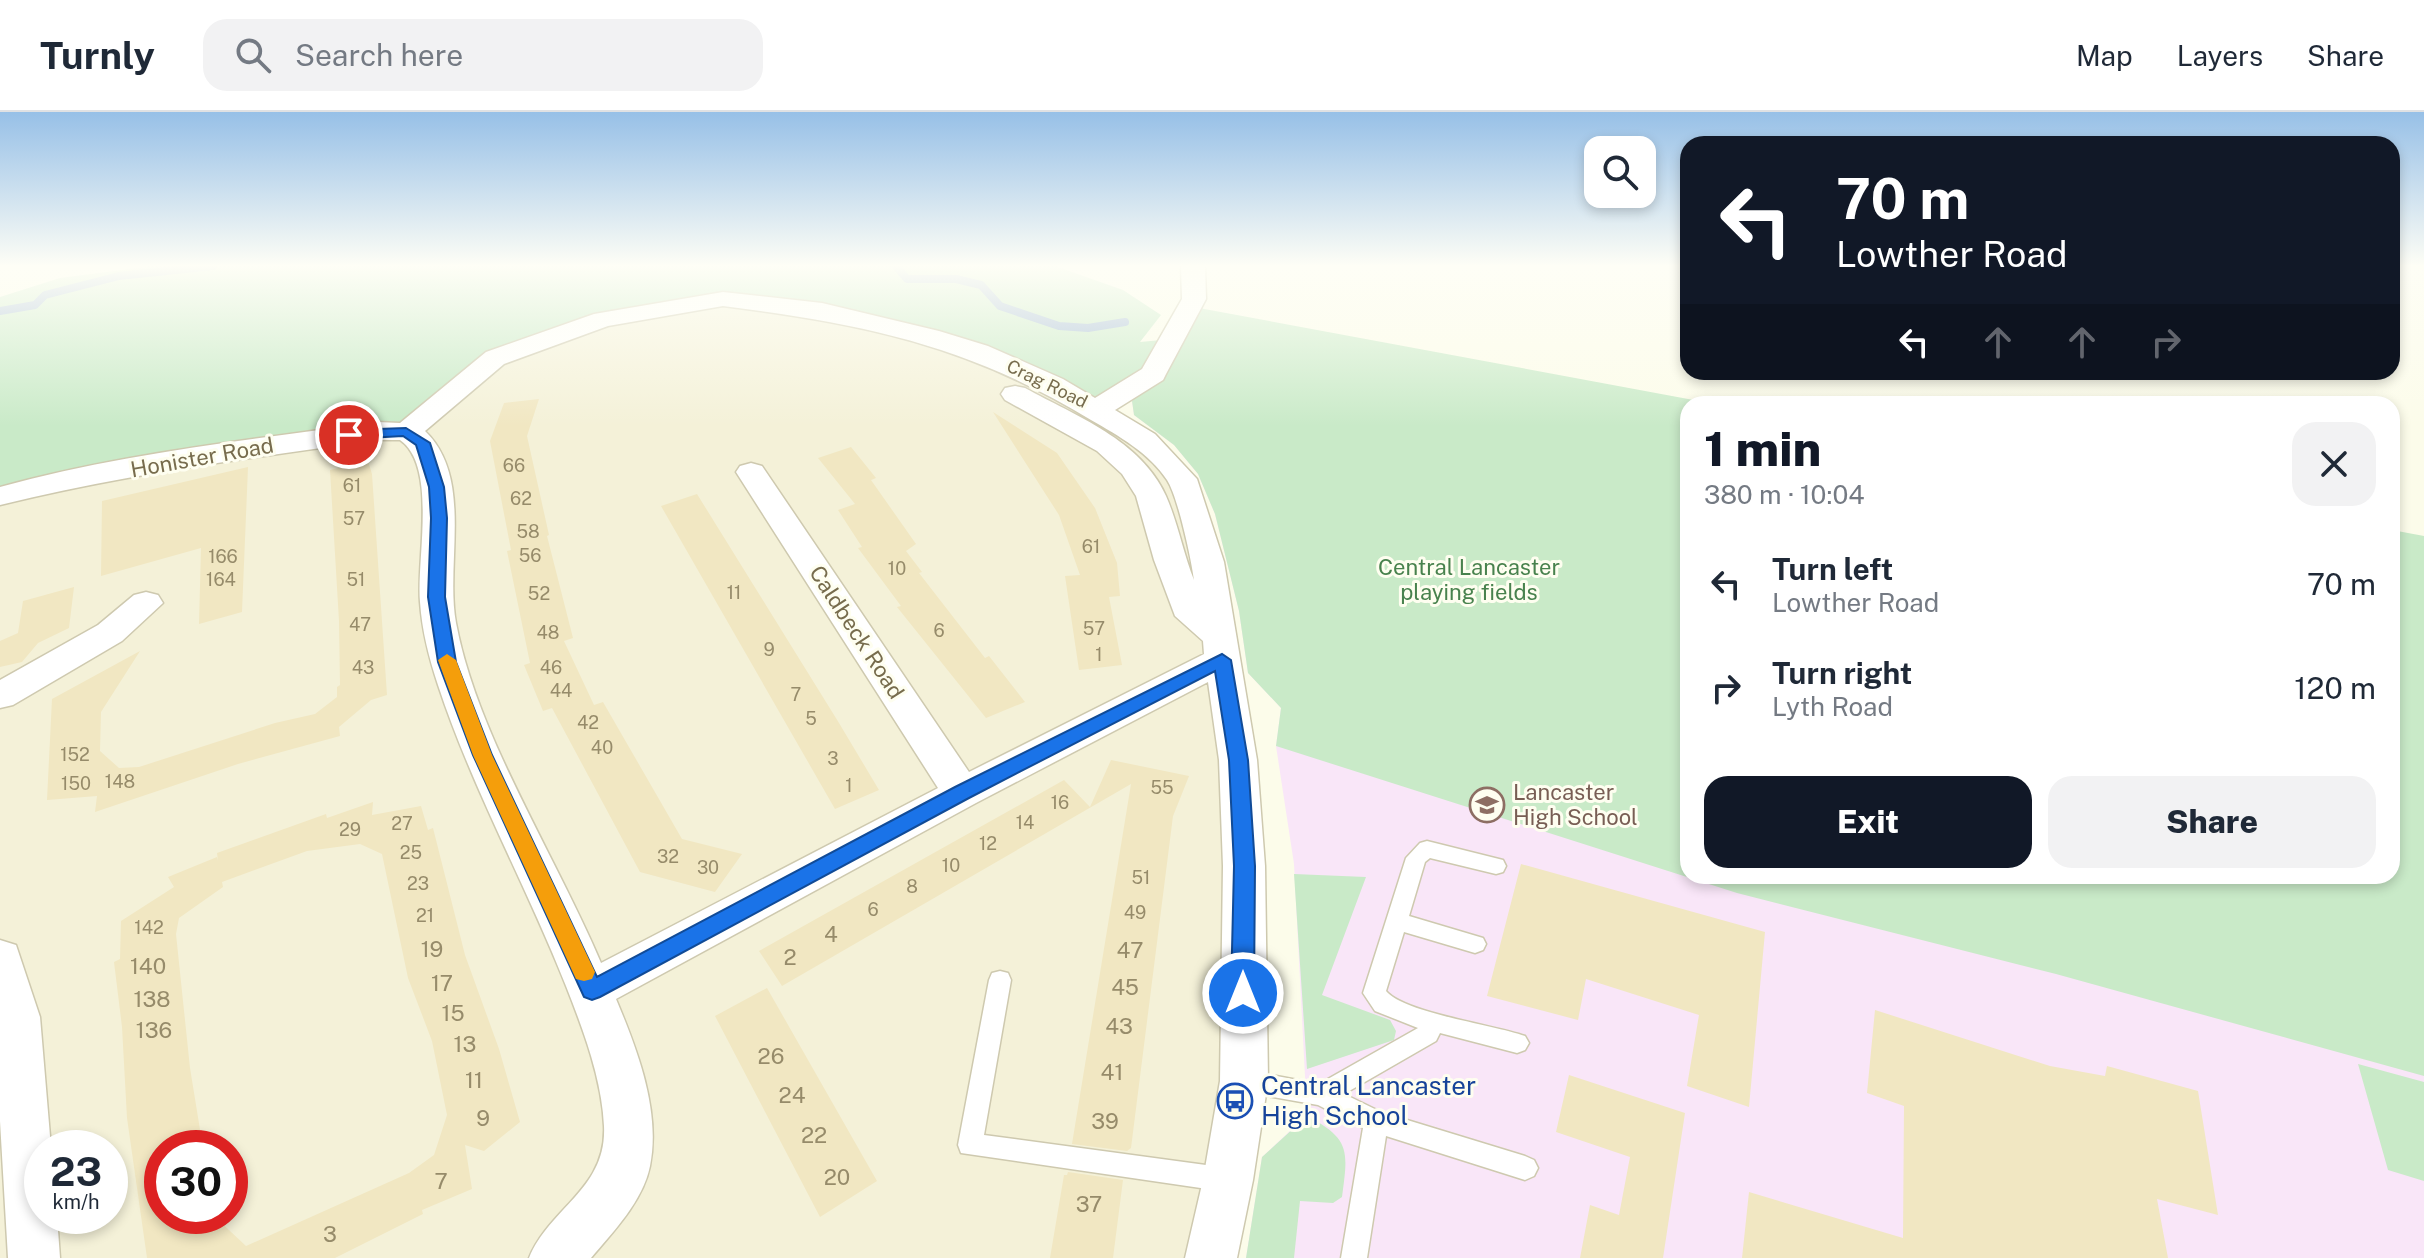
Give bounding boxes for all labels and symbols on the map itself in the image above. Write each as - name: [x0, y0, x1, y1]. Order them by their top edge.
- street label: Crag Road: [1003, 355, 1091, 412]
- pin: [315, 401, 383, 469]
- street label: Honister Road: [128, 432, 276, 482]
- house number: 66: [503, 455, 525, 476]
- house number: 61: [343, 475, 361, 496]
- house number: 62: [510, 488, 532, 509]
- house number: 57: [343, 508, 365, 529]
- house number: 58: [516, 521, 540, 542]
- house number: 61: [1082, 536, 1100, 557]
- house number: 56: [519, 545, 541, 566]
- house number: 166: [208, 546, 238, 567]
- park label: Central Lancaster playing fields: [1378, 554, 1560, 605]
- house number: 10: [888, 558, 906, 579]
- street label: Caldbeck Road: [804, 560, 910, 704]
- house number: 164: [206, 569, 236, 590]
- house number: 51: [347, 569, 365, 590]
- house number: 11: [727, 582, 741, 603]
- house number: 52: [528, 583, 550, 604]
- house number: 47: [349, 614, 371, 635]
- house number: 57: [1083, 618, 1105, 639]
- house number: 6: [933, 620, 945, 641]
- house number: 48: [537, 622, 559, 643]
- house number: 9: [763, 639, 775, 660]
- house number: 1: [1095, 644, 1103, 665]
- house number: 43: [352, 657, 374, 678]
- house number: 46: [540, 657, 562, 678]
- house number: 44: [550, 680, 572, 701]
- house number: 7: [791, 684, 801, 705]
- house number: 5: [805, 708, 817, 729]
- house number: 42: [577, 712, 599, 733]
- house number: 40: [591, 737, 613, 758]
- house number: 152: [60, 744, 90, 765]
- house number: 3: [827, 748, 839, 769]
- house number: 148: [105, 771, 135, 792]
- house number: 150: [61, 773, 91, 794]
- house number: 1: [845, 775, 853, 796]
- house number: 55: [1150, 777, 1174, 798]
- place label: Lancaster High School: [1513, 779, 1638, 830]
- school or university icon: Lancaster High School: [1468, 786, 1506, 824]
- house number: 16: [1051, 792, 1069, 813]
- house number: 14: [1016, 812, 1034, 833]
- house number: 27: [391, 813, 413, 834]
- house number: 29: [339, 819, 361, 840]
- house number: 12: [979, 833, 997, 854]
- house number: 25: [400, 842, 422, 863]
- house number: 32: [657, 846, 679, 867]
- house number: 10: [942, 855, 960, 876]
- house number: 30: [697, 857, 719, 878]
- house number: 51: [1132, 867, 1150, 888]
- house number: 23: [407, 873, 429, 894]
- house number: 8: [906, 876, 918, 897]
- house number: 6: [867, 899, 879, 920]
- house number: 49: [1124, 902, 1146, 923]
- house number: 21: [416, 905, 434, 926]
- house number: 142: [134, 917, 164, 938]
- house number: 4: [824, 921, 838, 947]
- house number: 19: [421, 936, 443, 962]
- house number: 47: [1116, 937, 1144, 963]
- house number: 2: [783, 944, 797, 970]
- position arrow: [1201, 951, 1285, 1035]
- house number: 140: [130, 953, 166, 979]
- house number: 17: [431, 970, 453, 996]
- house number: 45: [1111, 974, 1139, 1000]
- house number: 138: [134, 986, 170, 1012]
- house number: 15: [441, 1000, 465, 1026]
- house number: 43: [1105, 1013, 1133, 1039]
- house number: 136: [136, 1017, 172, 1043]
- house number: 13: [454, 1031, 476, 1057]
- house number: 26: [758, 1043, 784, 1069]
- house number: 41: [1101, 1059, 1123, 1085]
- house number: 11: [465, 1067, 483, 1093]
- place label: Central Lancaster High School: [1261, 1070, 1476, 1131]
- house number: 24: [779, 1082, 806, 1108]
- bus stop icon: Central Lancaster High School: [1216, 1082, 1254, 1120]
- house number: 9: [476, 1105, 490, 1131]
- house number: 39: [1091, 1108, 1119, 1134]
- house number: 22: [801, 1122, 827, 1148]
- speed limit sign: 30: [144, 1130, 248, 1234]
- house number: 20: [824, 1164, 850, 1190]
- house number: 7: [434, 1168, 448, 1194]
- house number: 37: [1076, 1191, 1102, 1217]
- house number: 3: [323, 1221, 337, 1247]

